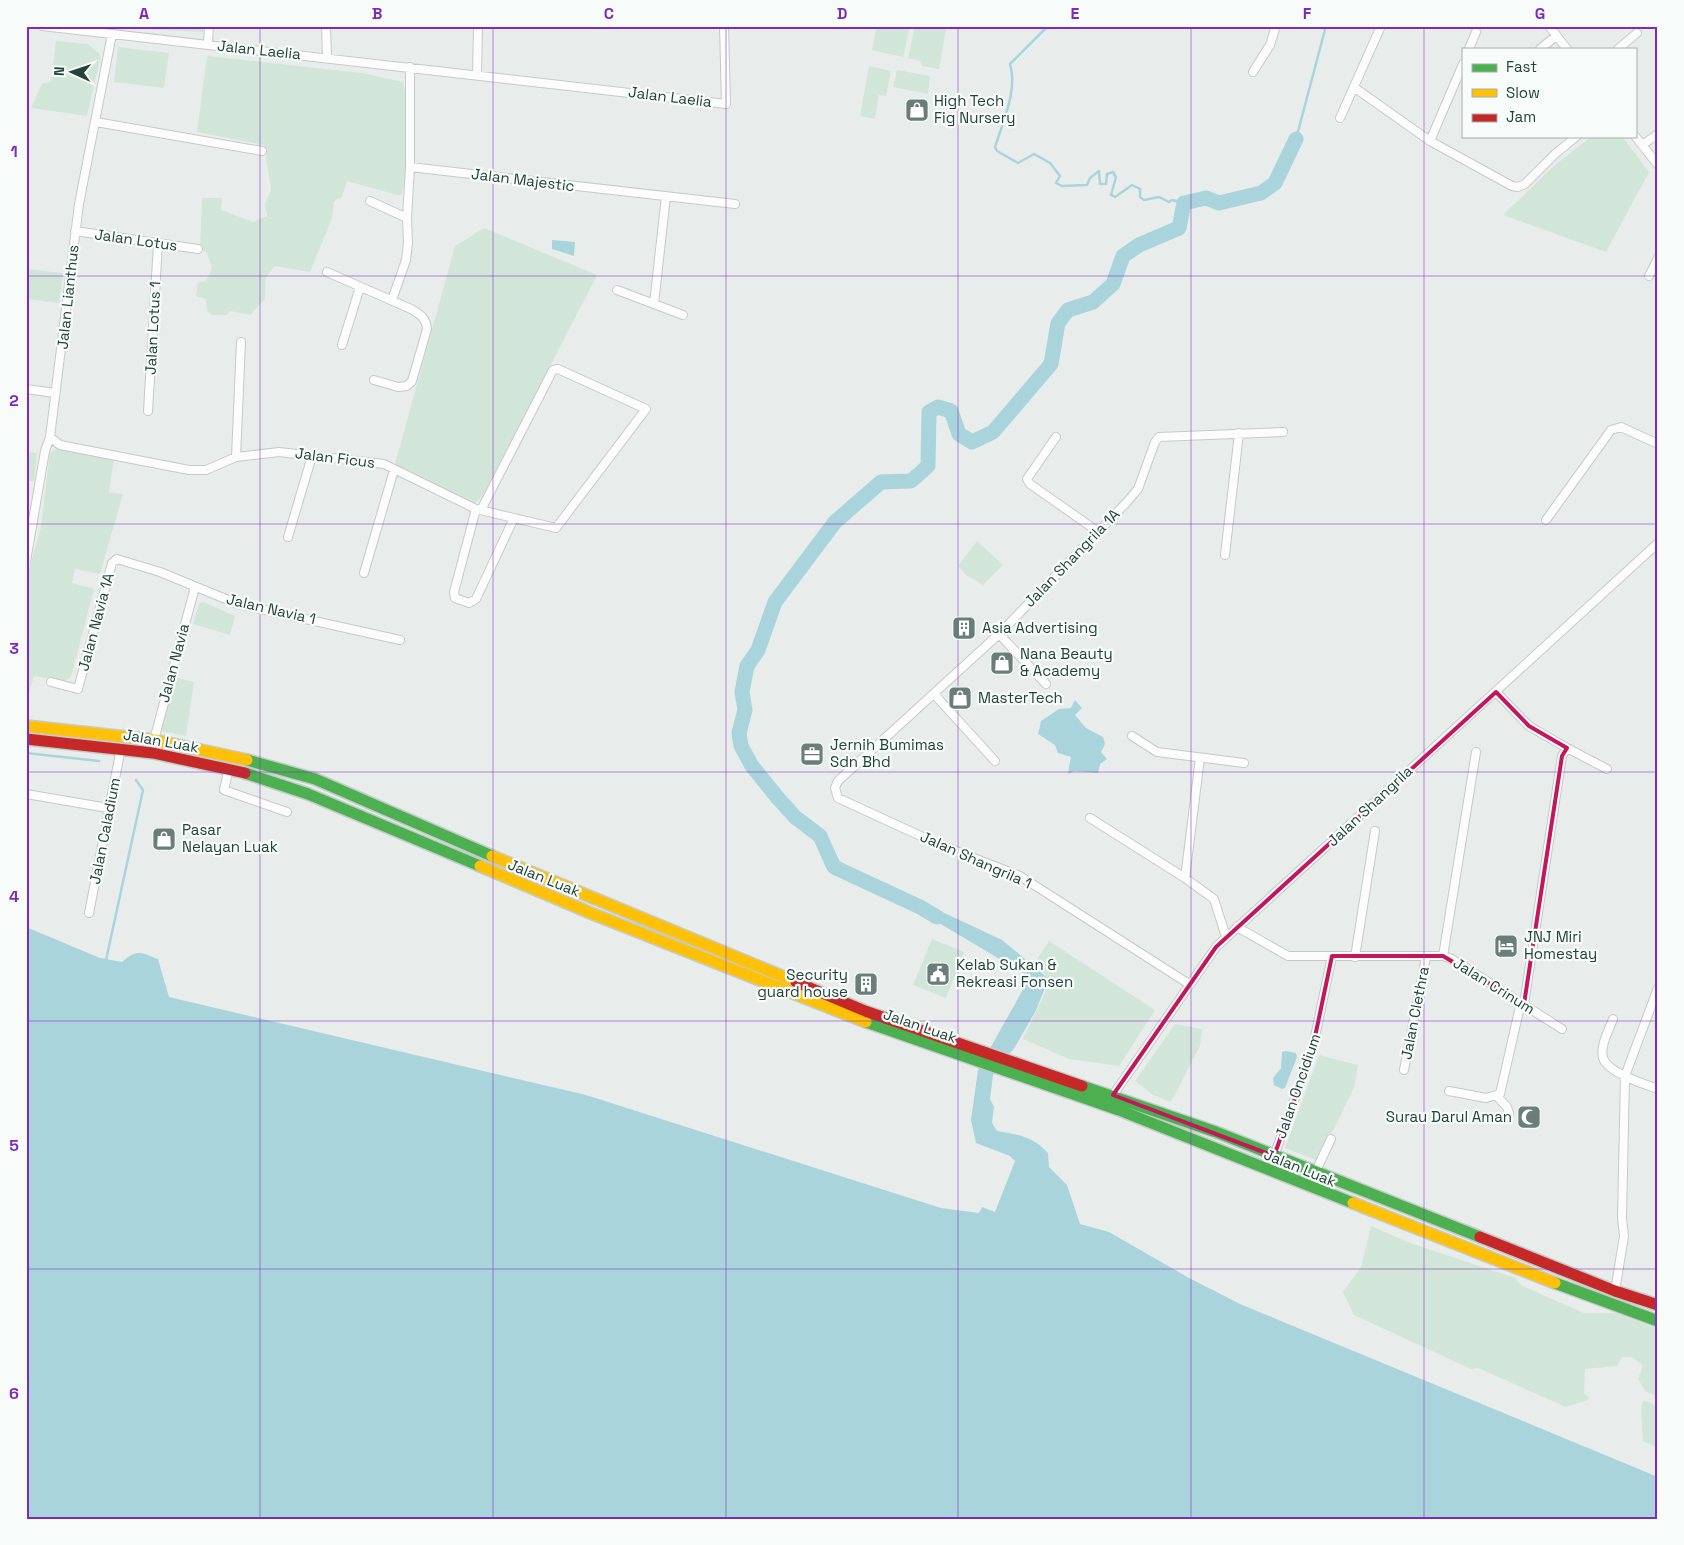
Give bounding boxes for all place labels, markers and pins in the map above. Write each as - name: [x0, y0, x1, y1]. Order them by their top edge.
- place label: High Tech Fig Nursery: [934, 91, 1016, 127]
- shop icon: High Tech Fig Nursery: [904, 97, 930, 123]
- building icon: Asia Advertising: [951, 615, 977, 641]
- place label: Asia Advertising: [982, 618, 1098, 637]
- place label: Nana Beauty & Academy: [1020, 644, 1113, 680]
- shop icon: Nana Beauty & Academy: [989, 650, 1015, 676]
- shop icon: MasterTech: [947, 685, 973, 711]
- place label: MasterTech: [978, 688, 1063, 707]
- place label: Jernih Bumimas Sdn Bhd: [830, 735, 944, 771]
- office icon: Jernih Bumimas Sdn Bhd: [799, 741, 825, 767]
- place label: Pasar Nelayan Luak: [182, 820, 278, 856]
- shop icon: Pasar Nelayan Luak: [151, 826, 177, 852]
- place label: JNJ Miri Homestay: [1524, 927, 1597, 963]
- hotel icon: JNJ Miri Homestay: [1493, 933, 1519, 959]
- place label: Kelab Sukan & Rekreasi Fonsen: [956, 955, 1073, 991]
- public building icon: Kelab Sukan & Rekreasi Fonsen: [925, 961, 951, 987]
- place label: Security guard house: [757, 965, 848, 1001]
- building icon: Security guard house: [853, 971, 879, 997]
- mosque icon: Surau Darul Aman: [1516, 1104, 1542, 1130]
- place label: Surau Darul Aman: [1386, 1107, 1512, 1126]

